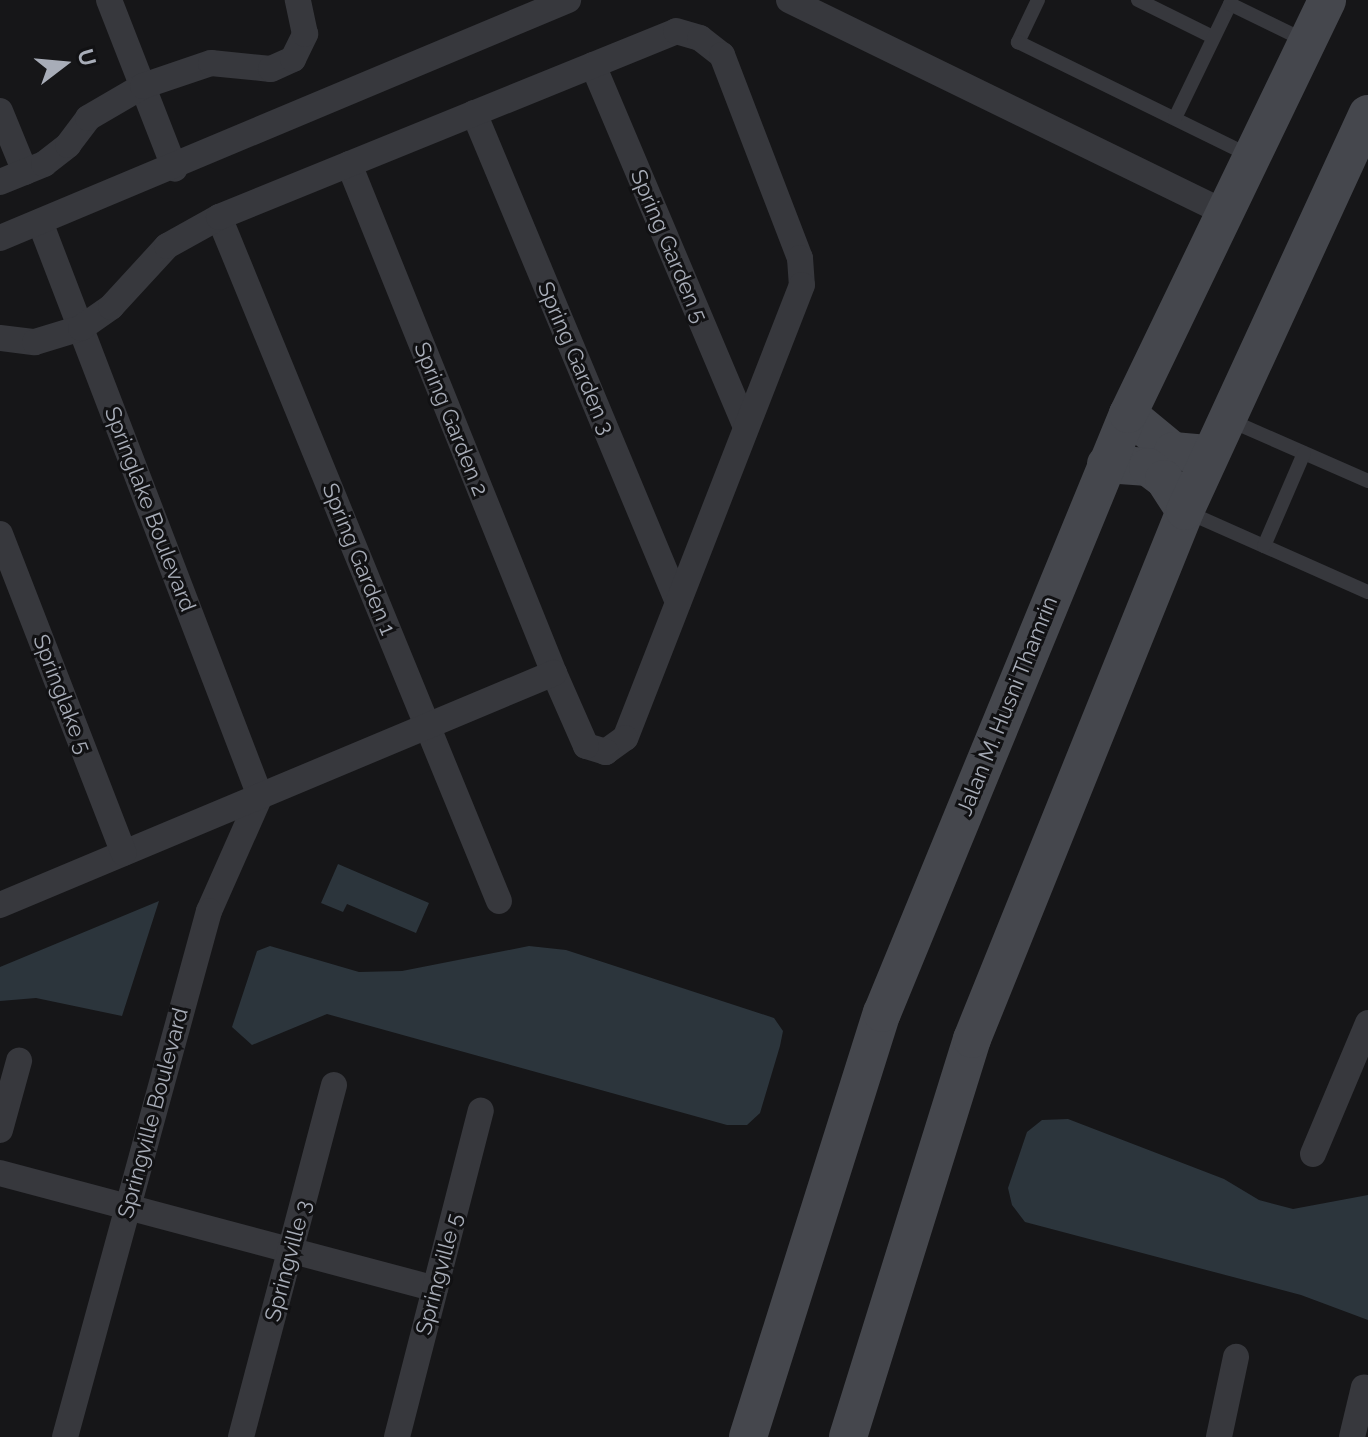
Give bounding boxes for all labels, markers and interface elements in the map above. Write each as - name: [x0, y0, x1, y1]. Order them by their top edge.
- north arrow: [24, 24, 104, 104]
- text: U: [72, 46, 102, 69]
- street label: Spring Garden 5: [625, 166, 713, 326]
- street label: Spring Garden 3: [532, 278, 620, 438]
- street label: Spring Garden 2: [408, 338, 494, 500]
- street label: Springlake Boulevard: [99, 403, 201, 615]
- street label: Spring Garden 1: [317, 479, 401, 639]
- street label: Jalan M. Husni Thamrin: [951, 592, 1063, 820]
- street label: Springlake 5: [27, 631, 97, 757]
- street label: Springville Boulevard: [112, 1005, 194, 1221]
- street label: Springville 3: [259, 1197, 317, 1325]
- street label: Springville 5: [410, 1210, 468, 1338]

